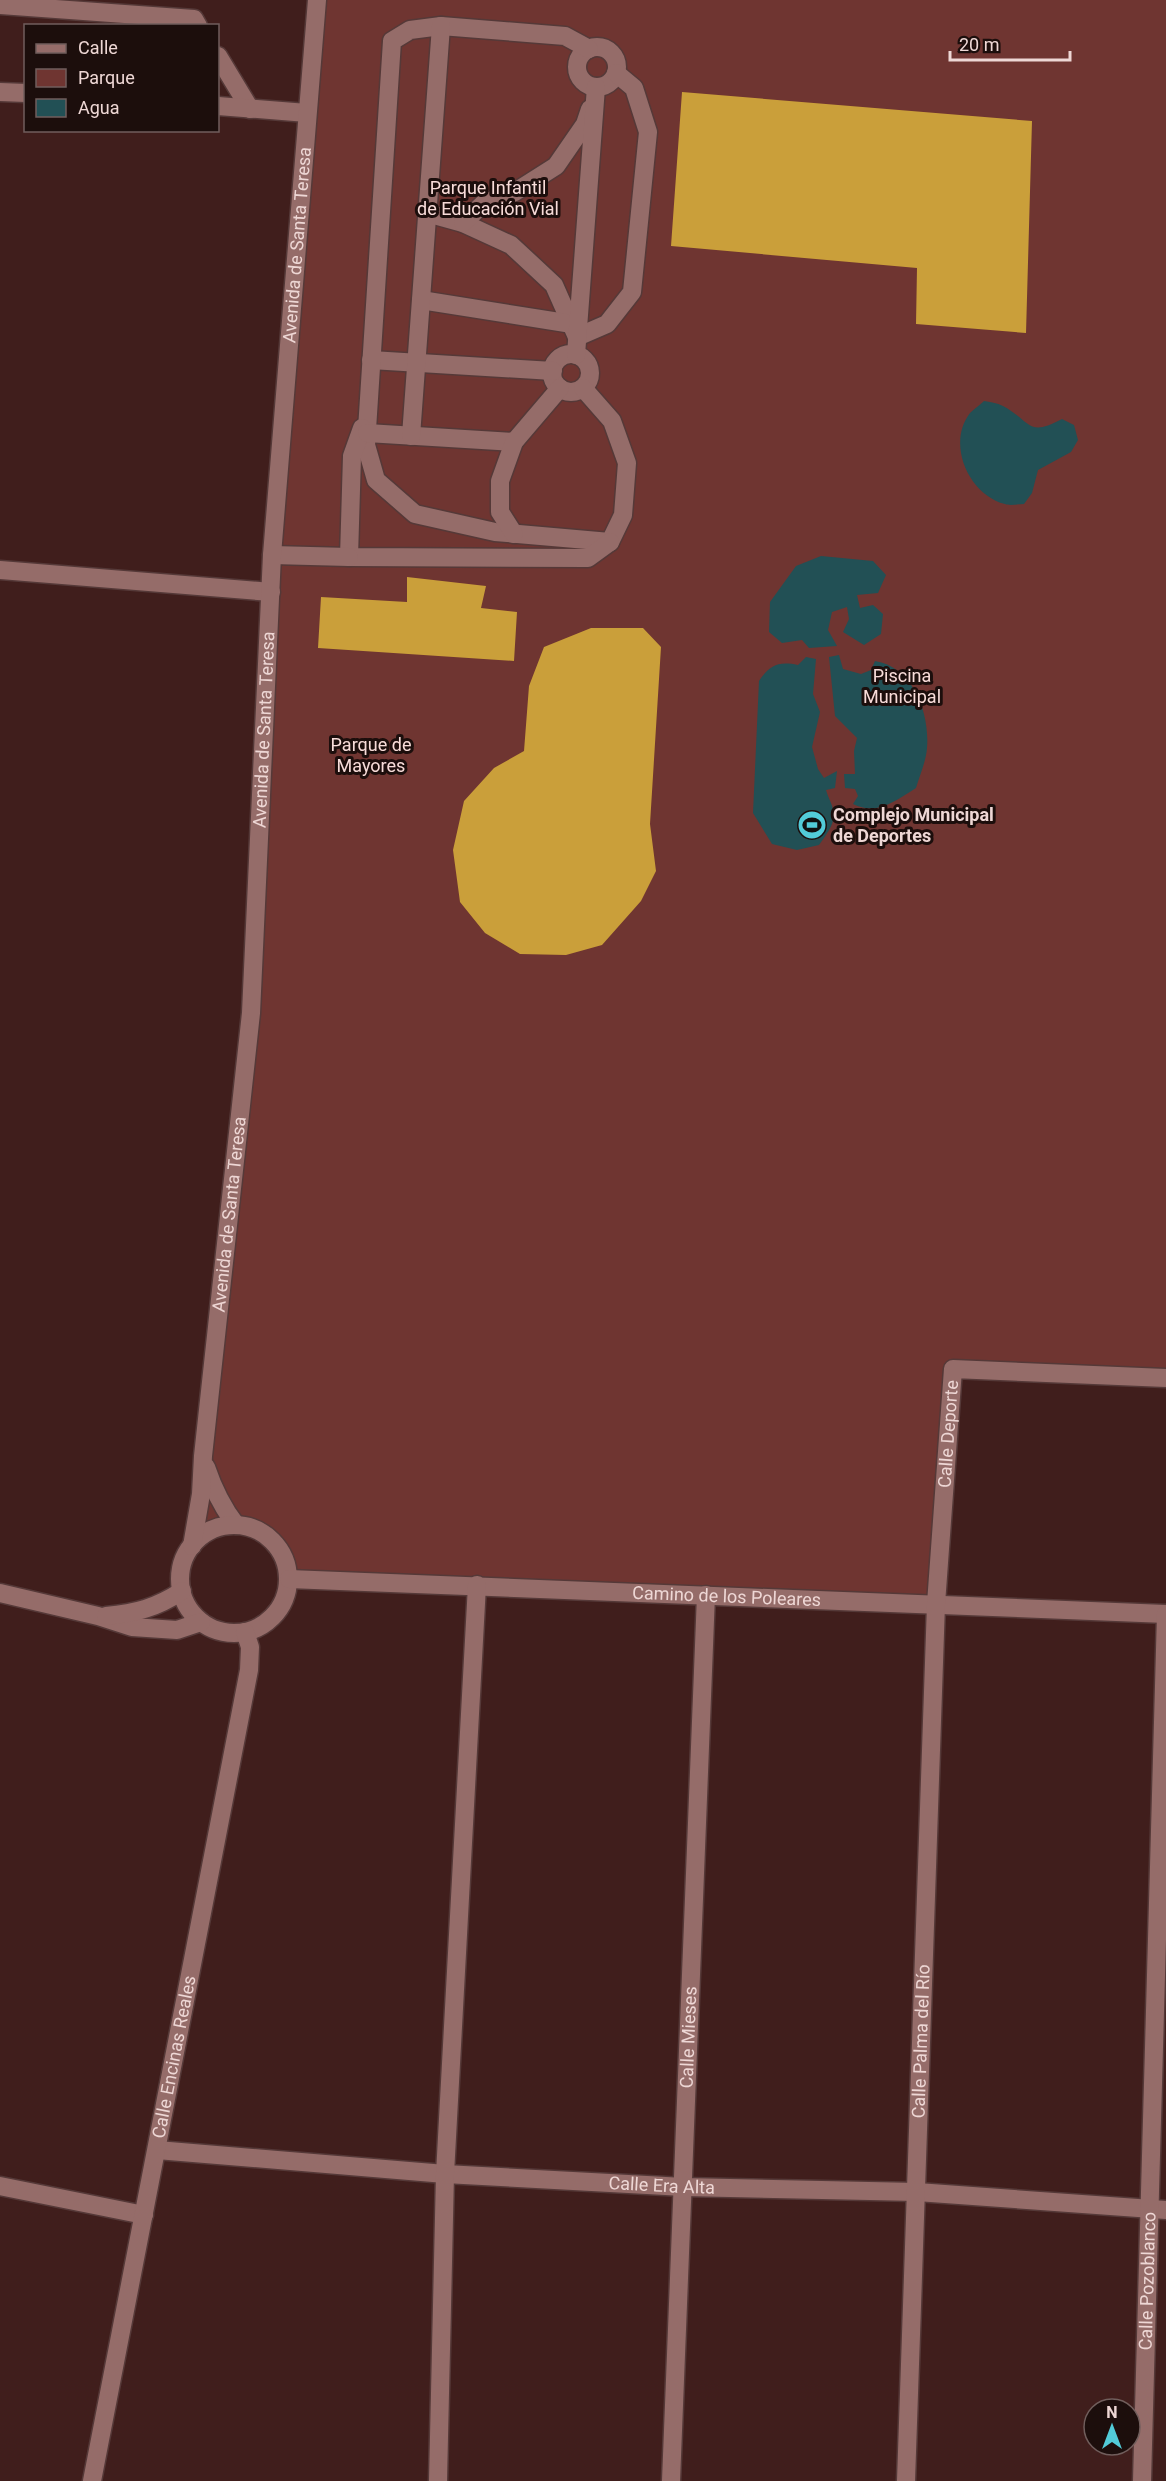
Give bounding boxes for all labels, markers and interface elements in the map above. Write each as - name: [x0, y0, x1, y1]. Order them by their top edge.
- legend: [24, 24, 219, 132]
- scale bar: [950, 24, 1070, 62]
- text: 20 m: [959, 34, 999, 55]
- text: Calle: [78, 37, 118, 58]
- text: Parque: [78, 67, 135, 88]
- text: Agua: [78, 97, 120, 118]
- street label: Avenida de Santa Teresa: [278, 146, 315, 344]
- park label: Parque Infantil de Educación Vial: [417, 177, 559, 219]
- street label: Avenida de Santa Teresa: [248, 631, 278, 828]
- park label: Piscina Municipal: [863, 665, 941, 707]
- park label: Parque de Mayores: [331, 734, 411, 776]
- place label: Complejo Municipal de Deportes: [833, 804, 994, 846]
- sports icon: Complejo Municipal de Deportes: [796, 809, 828, 841]
- street label: Avenida de Santa Teresa: [208, 1115, 250, 1313]
- street label: Calle Deporte: [933, 1379, 962, 1489]
- street label: Camino de los Poleares: [632, 1582, 822, 1610]
- street label: Calle Palma del Río: [907, 1964, 934, 2119]
- street label: Calle Encinas Reales: [148, 1974, 200, 2140]
- street label: Calle Mieses: [676, 1986, 701, 2089]
- street label: Calle Era Alta: [608, 2172, 715, 2198]
- street label: Calle Pozoblanco: [1135, 2211, 1159, 2351]
- north arrow: [1082, 2397, 1142, 2457]
- text: N: [1106, 2403, 1118, 2422]

